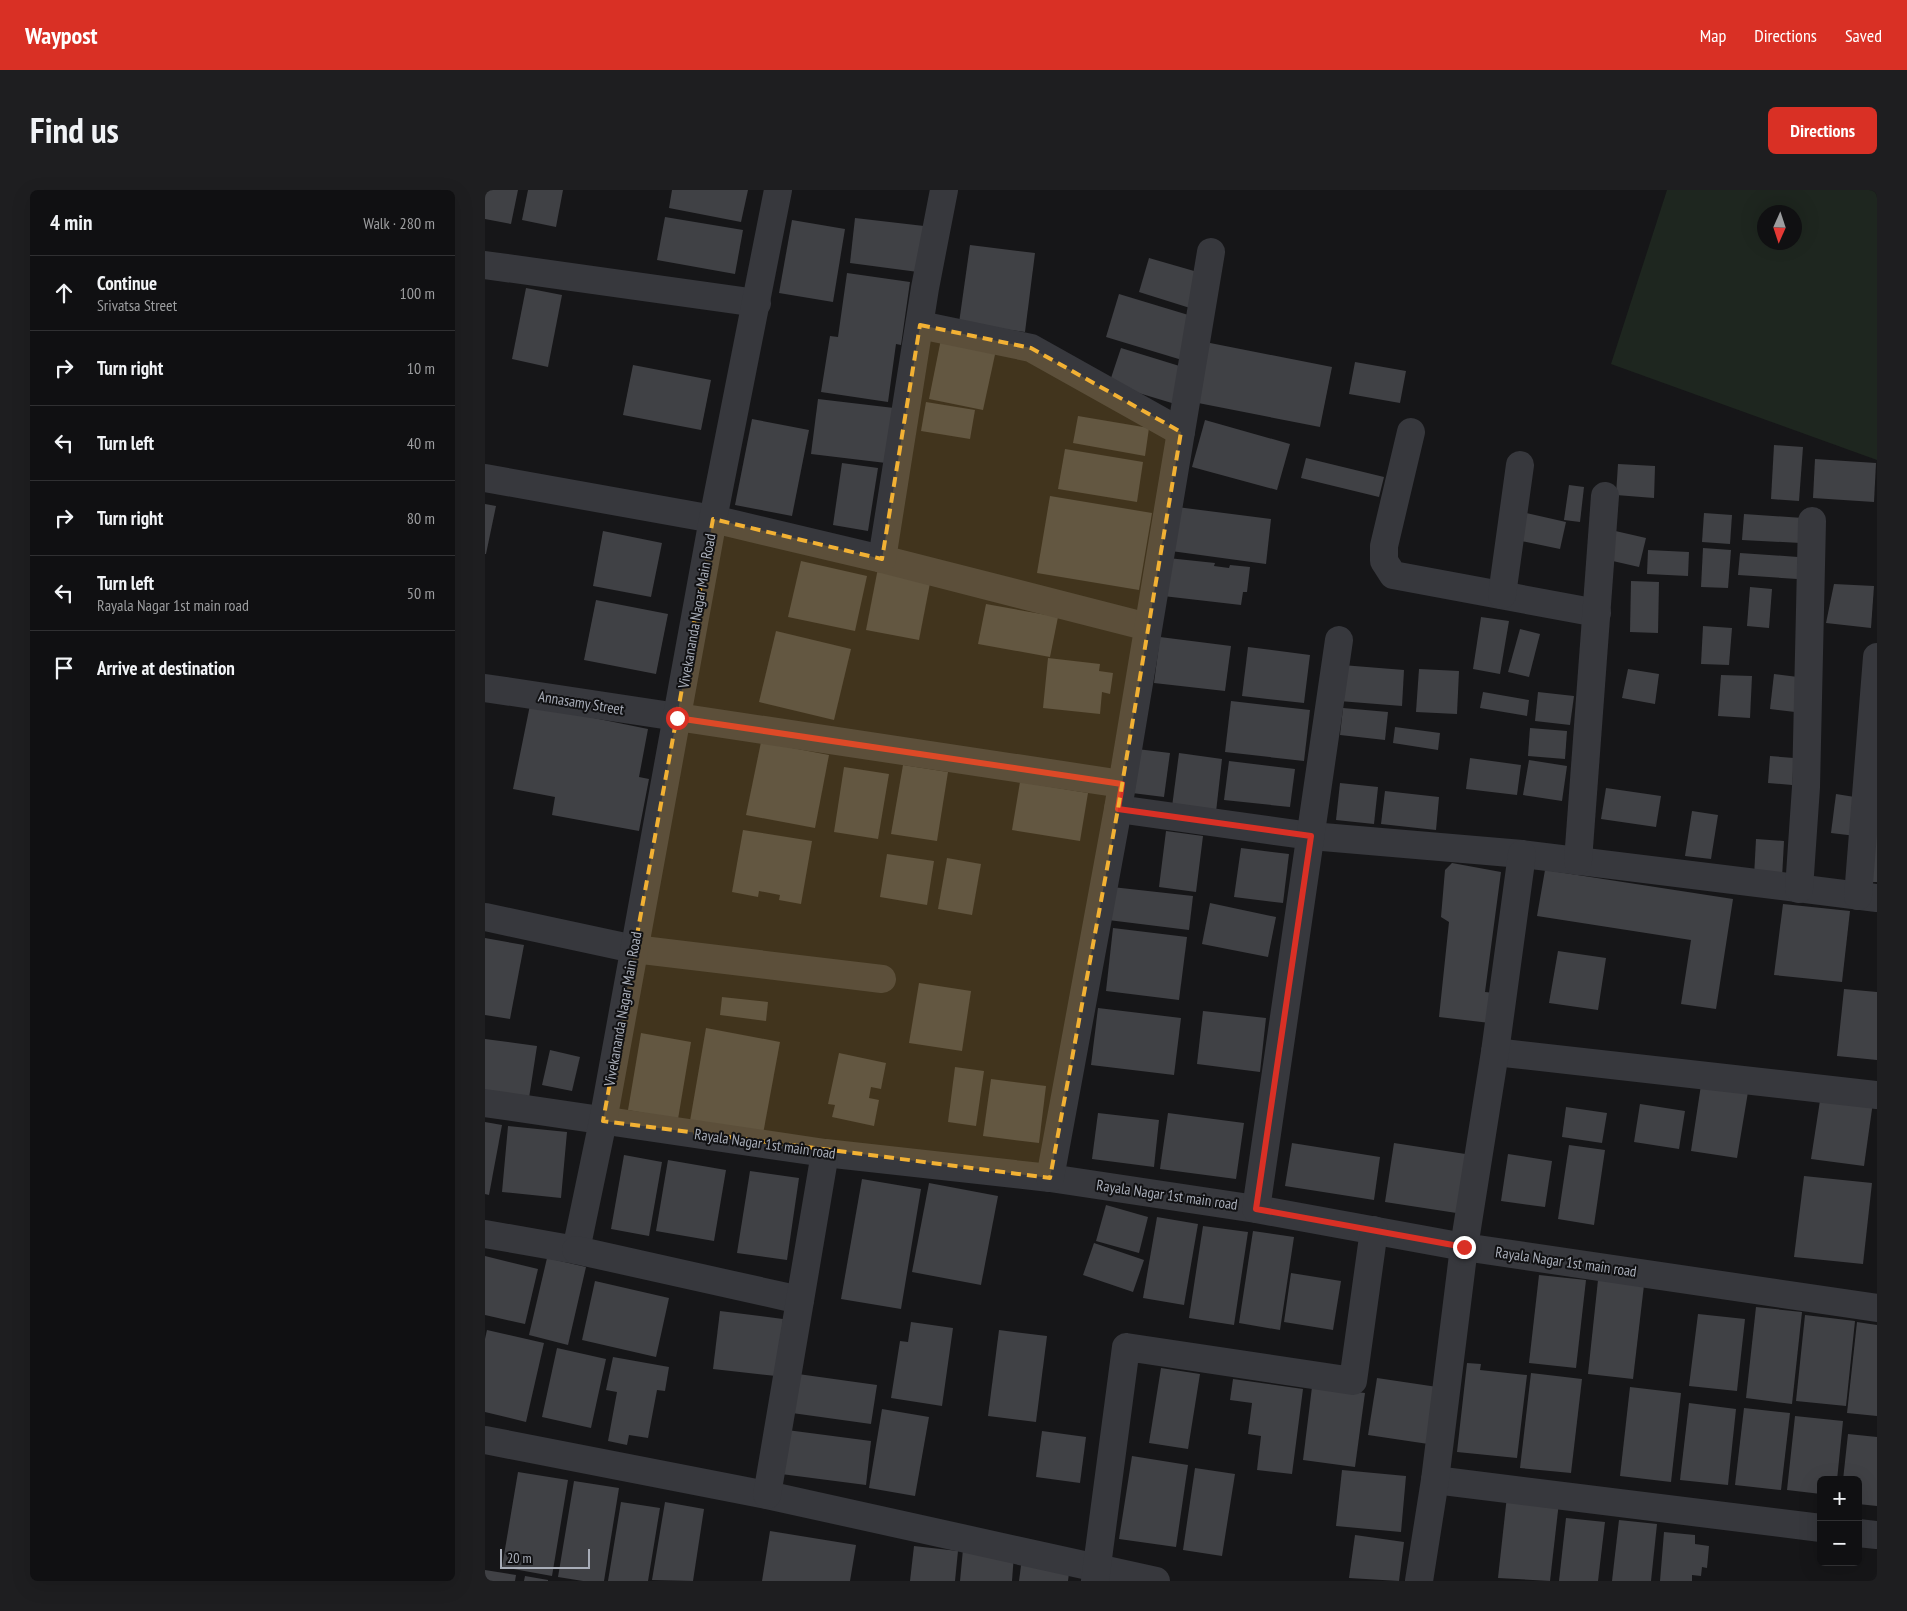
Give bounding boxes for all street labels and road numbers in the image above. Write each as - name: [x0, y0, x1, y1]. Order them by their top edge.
- street label: Vivekananda Nagar Main Road: [673, 532, 719, 691]
- street label: Annasamy Street: [537, 686, 625, 719]
- street label: Vivekananda Nagar Main Road: [599, 930, 645, 1089]
- street label: Rayala Nagar 1st main road: [693, 1124, 837, 1163]
- street label: Rayala Nagar 1st main road: [1095, 1175, 1239, 1214]
- street label: Rayala Nagar 1st main road: [1494, 1242, 1638, 1281]

